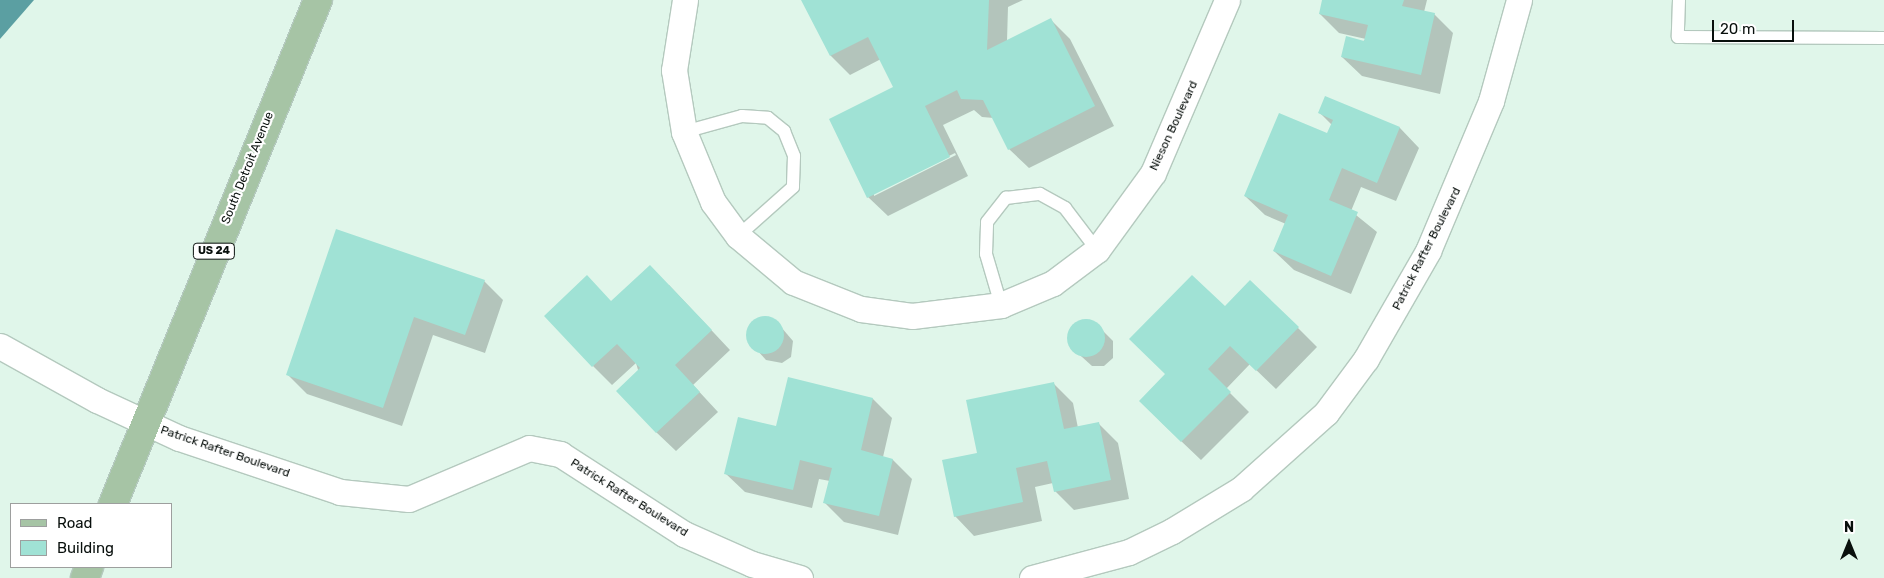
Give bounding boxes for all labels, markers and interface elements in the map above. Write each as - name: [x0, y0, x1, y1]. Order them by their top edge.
- scale bar: [1714, 10, 1796, 42]
- text: 20 m: [1720, 20, 1755, 38]
- street label: Nieson Boulevard: [1147, 79, 1201, 173]
- street label: South Detroit Avenue: [219, 110, 277, 226]
- street label: Patrick Rafter Boulevard: [1390, 185, 1464, 313]
- road number: US 24: [193, 242, 235, 260]
- street label: Patrick Rafter Boulevard: [158, 423, 292, 481]
- street label: Patrick Rafter Boulevard: [567, 456, 691, 540]
- legend: [10, 503, 172, 568]
- text: Road: [57, 514, 93, 532]
- north arrow: [1824, 518, 1874, 568]
- text: N: [1844, 519, 1854, 536]
- text: Building: [57, 539, 114, 557]

